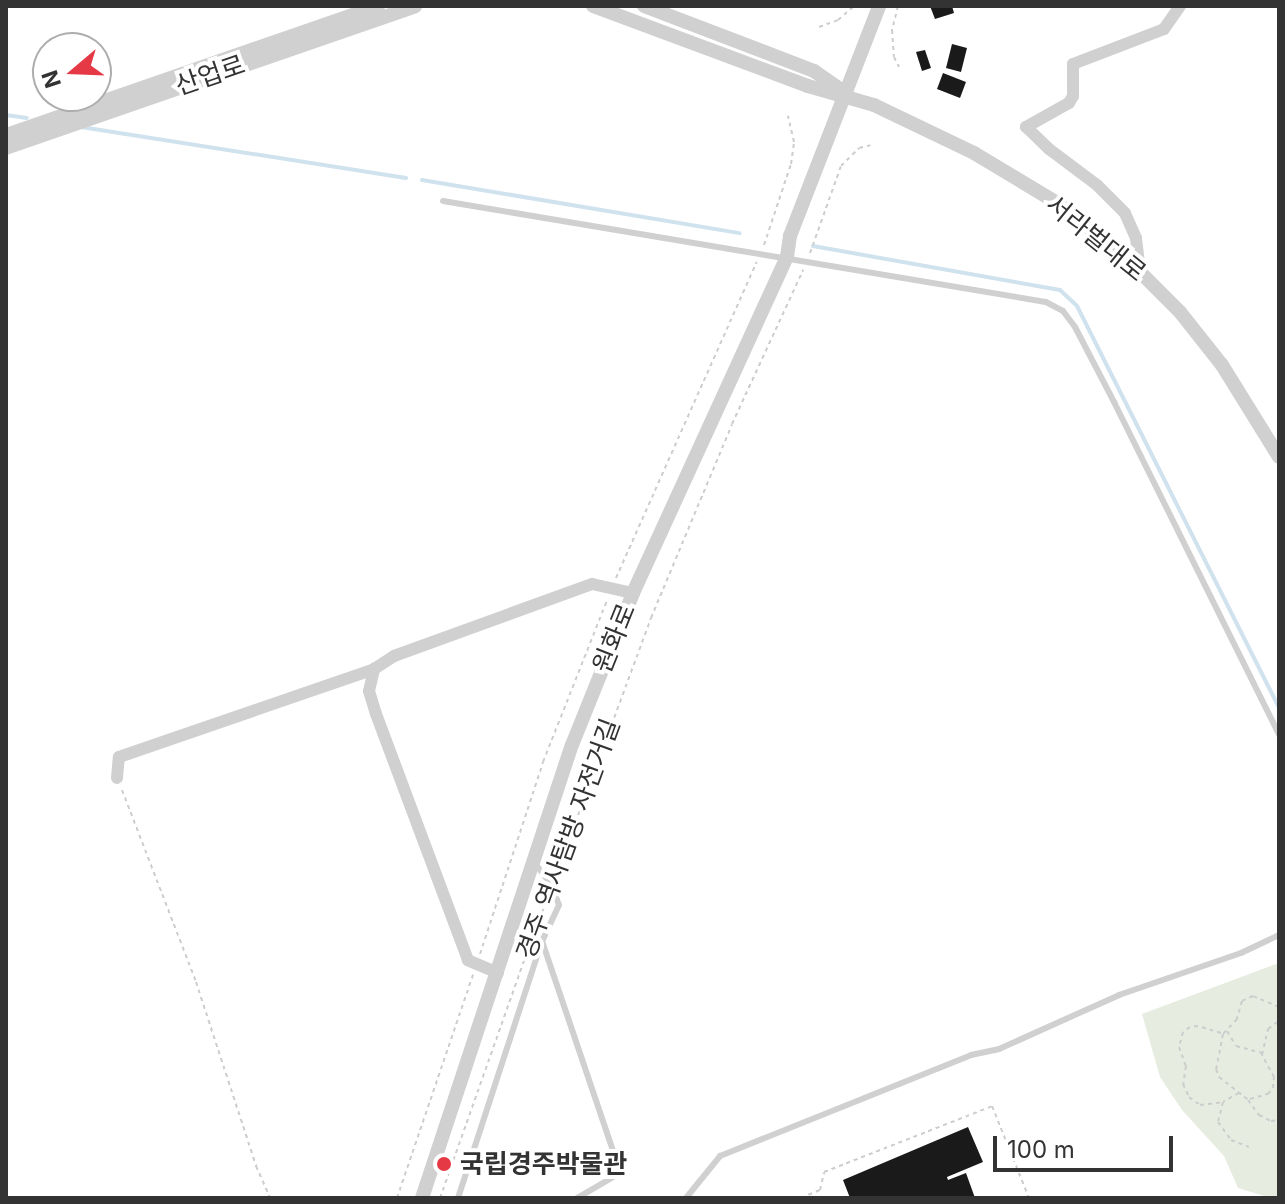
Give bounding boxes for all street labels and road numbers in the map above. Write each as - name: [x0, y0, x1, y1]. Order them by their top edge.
- street label: 산업로: [171, 49, 249, 101]
- street label: 서라벌대로: [1040, 188, 1152, 288]
- street label: 원화로: [586, 599, 642, 677]
- street label: 경주 역사탐방 자전거길: [510, 714, 626, 964]

